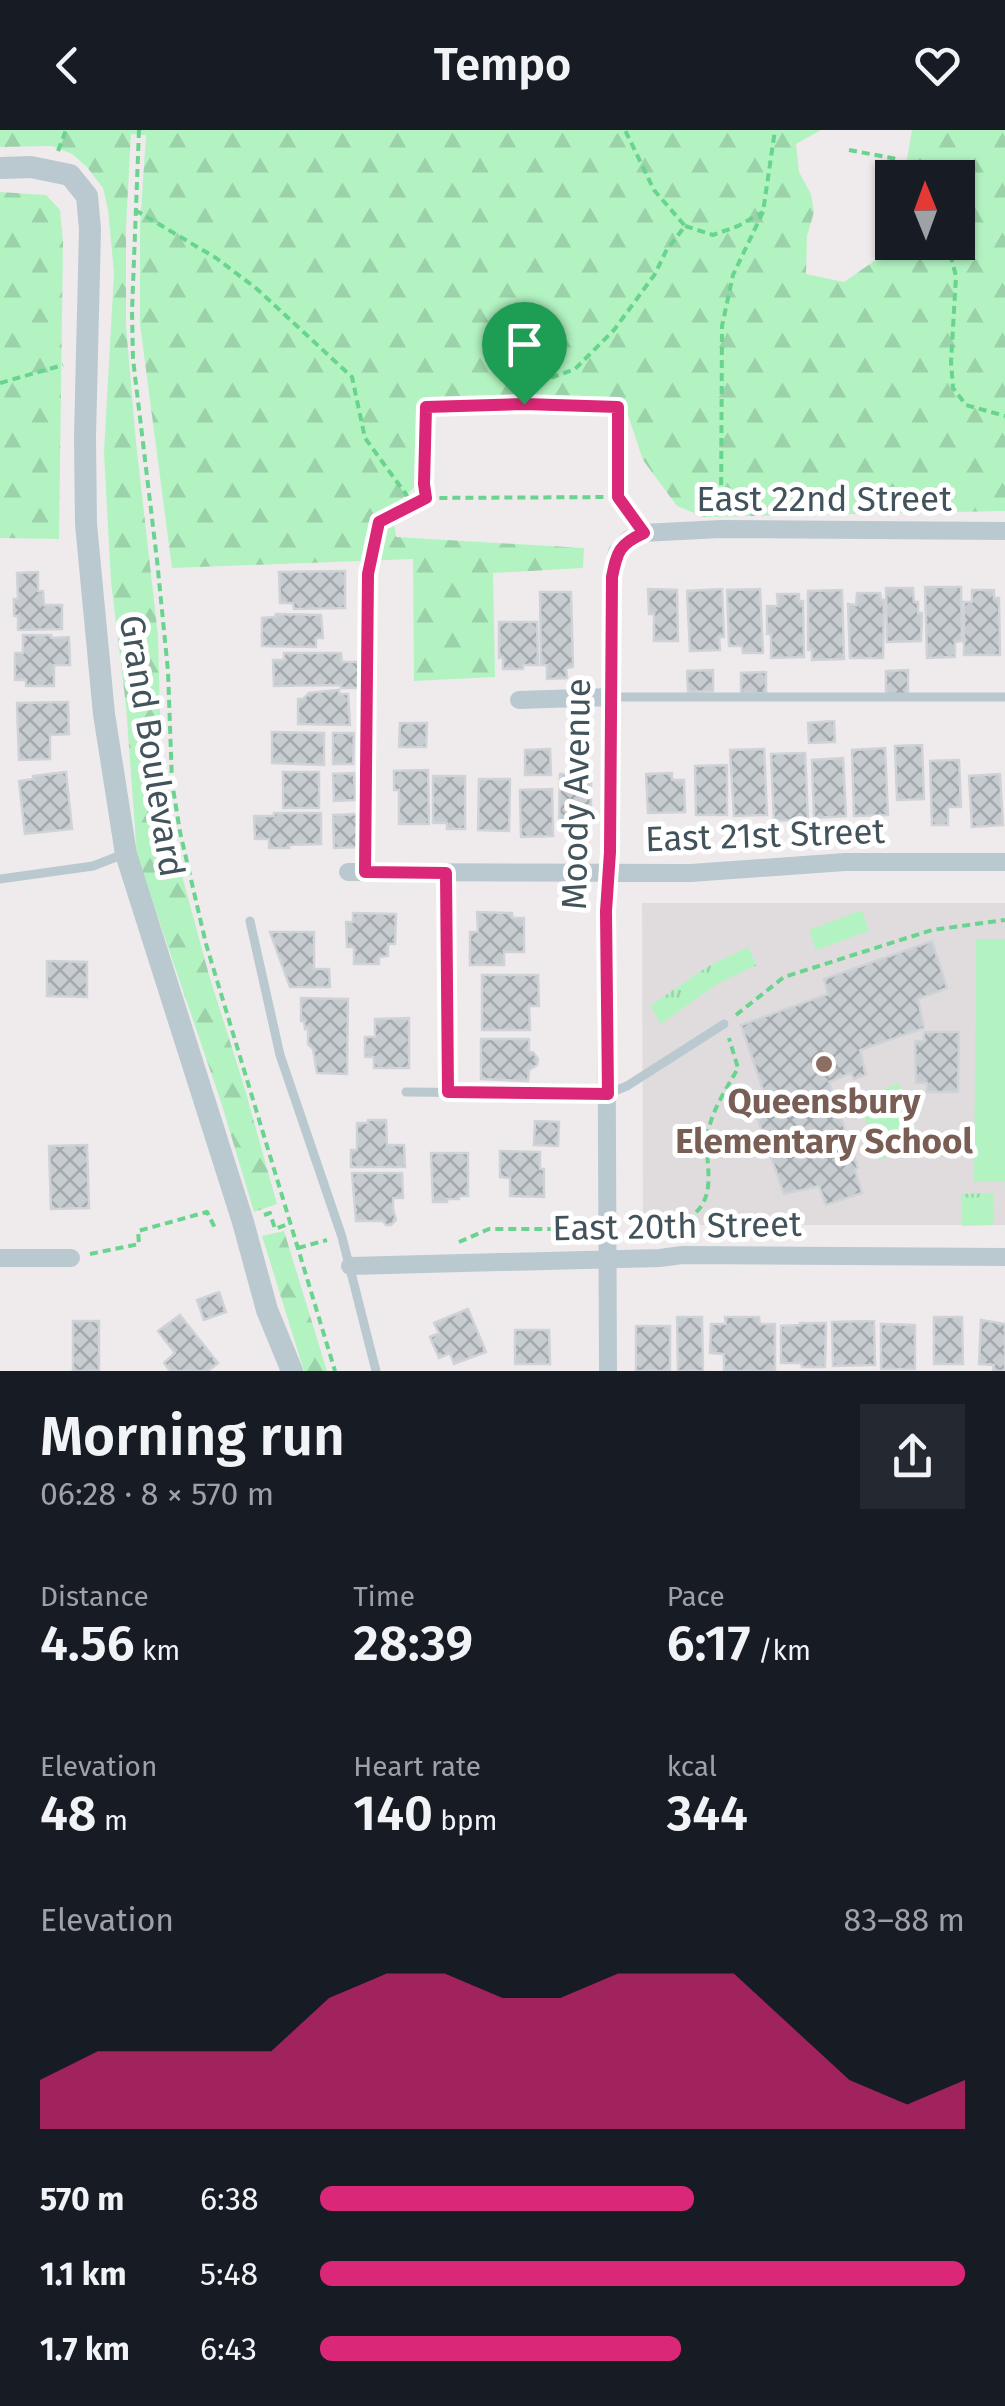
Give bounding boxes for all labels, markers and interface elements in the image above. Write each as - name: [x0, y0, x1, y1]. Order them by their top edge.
- icon: back: [40, 38, 95, 93]
- text: Tempo: [434, 38, 571, 92]
- icon: heart: [910, 38, 965, 93]
- north arrow: [875, 160, 975, 260]
- map controls: [875, 160, 975, 260]
- pin: [482, 302, 567, 405]
- icon: arrive: [497, 317, 552, 372]
- street label: East 22nd Street: [696, 478, 952, 520]
- street label: Grand Boulevard: [111, 612, 193, 880]
- street label: Moody Avenue: [553, 678, 599, 910]
- street label: East 21st Street: [644, 810, 886, 860]
- marker: Queensbury Elementary School: [813, 1053, 835, 1075]
- place label: Queensbury Elementary School: [675, 1080, 973, 1162]
- street label: East 20th Street: [552, 1203, 802, 1249]
- text: Morning run: [40, 1404, 345, 1470]
- button: share: [860, 1404, 965, 1509]
- text: 06:28 · 8 × 570 m: [40, 1475, 274, 1513]
- text: Distance: [40, 1580, 149, 1613]
- text: Time: [353, 1580, 415, 1613]
- text: Pace: [667, 1580, 725, 1613]
- text: 4.56: [40, 1613, 135, 1673]
- text: 28:39: [353, 1613, 473, 1673]
- text: 6:17: [667, 1613, 751, 1673]
- text: km: [135, 1634, 180, 1667]
- text: /km: [751, 1634, 811, 1667]
- text: Elevation: [40, 1750, 157, 1783]
- text: Heart rate: [353, 1750, 481, 1783]
- text: kcal: [667, 1750, 717, 1783]
- text: 48: [40, 1783, 97, 1843]
- text: 140: [353, 1783, 433, 1843]
- text: 344: [667, 1783, 748, 1843]
- text: m: [97, 1804, 128, 1837]
- text: bpm: [433, 1804, 498, 1837]
- text: Elevation: [40, 1901, 174, 1939]
- text: 83–88 m: [844, 1901, 965, 1939]
- text: 570 m: [40, 2180, 124, 2218]
- text: 6:38: [200, 2180, 259, 2218]
- text: 1.1 km: [40, 2255, 126, 2293]
- text: 5:48: [200, 2255, 258, 2293]
- text: 1.7 km: [40, 2330, 130, 2368]
- text: 6:43: [200, 2330, 257, 2368]

